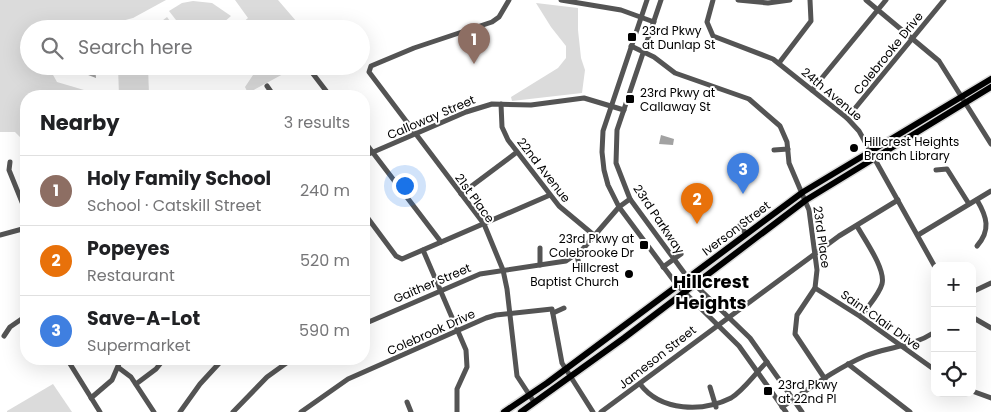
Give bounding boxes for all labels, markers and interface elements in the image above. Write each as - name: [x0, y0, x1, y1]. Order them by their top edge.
- street label: Colebrooke Drive: [849, 8, 927, 98]
- search box: [20, 20, 370, 75]
- place label: 23rd Pkwy at Dunlap St: [642, 22, 715, 53]
- pin: 1: [458, 23, 490, 64]
- marker: 23rd Pkwy at Dunlap St: [626, 31, 638, 43]
- icon: search: [38, 34, 66, 62]
- text: Search here: [78, 34, 192, 61]
- street label: 24th Avenue: [798, 63, 866, 125]
- place label: 23rd Pkwy at Callaway St: [640, 84, 715, 115]
- street label: Calloway Street: [384, 91, 478, 143]
- marker: 23rd Pkwy at Callaway St: [624, 93, 636, 105]
- text: Nearby: [40, 108, 120, 137]
- text: 3 results: [284, 111, 350, 134]
- place label: Hillcrest Heights Branch Library: [864, 133, 959, 164]
- street label: 22nd Avenue: [513, 134, 575, 206]
- marker: Hillcrest Heights Branch Library: [848, 142, 860, 154]
- pin: 3: [727, 153, 759, 194]
- text: Holy Family School: [87, 165, 271, 192]
- street label: 21st Place: [451, 170, 499, 226]
- your location: [392, 173, 418, 199]
- text: 1: [53, 179, 59, 202]
- text: 240 m: [300, 179, 350, 202]
- street label: 23rd Parkway: [630, 181, 689, 257]
- pin: 2: [681, 183, 713, 224]
- text: School · Catskill Street: [87, 194, 261, 217]
- street label: Iverson Street: [698, 197, 774, 259]
- street label: 23rd Place: [809, 205, 835, 269]
- place label: 23rd Pkwy at Colebrooke Dr: [549, 230, 635, 261]
- text: Popeyes: [87, 235, 170, 262]
- marker: 23rd Pkwy at Colebrooke Dr: [638, 239, 650, 251]
- text: 2: [51, 249, 61, 272]
- text: 520 m: [300, 249, 350, 272]
- street label: Gaither Street: [391, 259, 473, 307]
- place label: Hillcrest Baptist Church: [530, 259, 619, 290]
- map controls: [931, 262, 976, 397]
- button: +: [931, 262, 976, 307]
- text: Restaurant: [87, 264, 175, 287]
- marker: Hillcrest Baptist Church: [623, 268, 635, 280]
- district label: Hillcrest Heights: [673, 269, 749, 315]
- street label: Saint Clair Drive: [837, 286, 925, 354]
- text: Save-A-Lot: [87, 305, 200, 332]
- street label: Colebrook Drive: [384, 305, 478, 359]
- button: −: [931, 307, 976, 352]
- text: 3: [51, 319, 61, 342]
- text: 590 m: [299, 319, 350, 342]
- street label: Jameson Street: [615, 321, 699, 393]
- text: Supermarket: [87, 334, 191, 357]
- button: locate: [931, 352, 976, 397]
- place label: 23rd Pkwy at 22nd Pl: [778, 376, 838, 407]
- marker: 23rd Pkwy at 22nd Pl: [762, 385, 774, 397]

